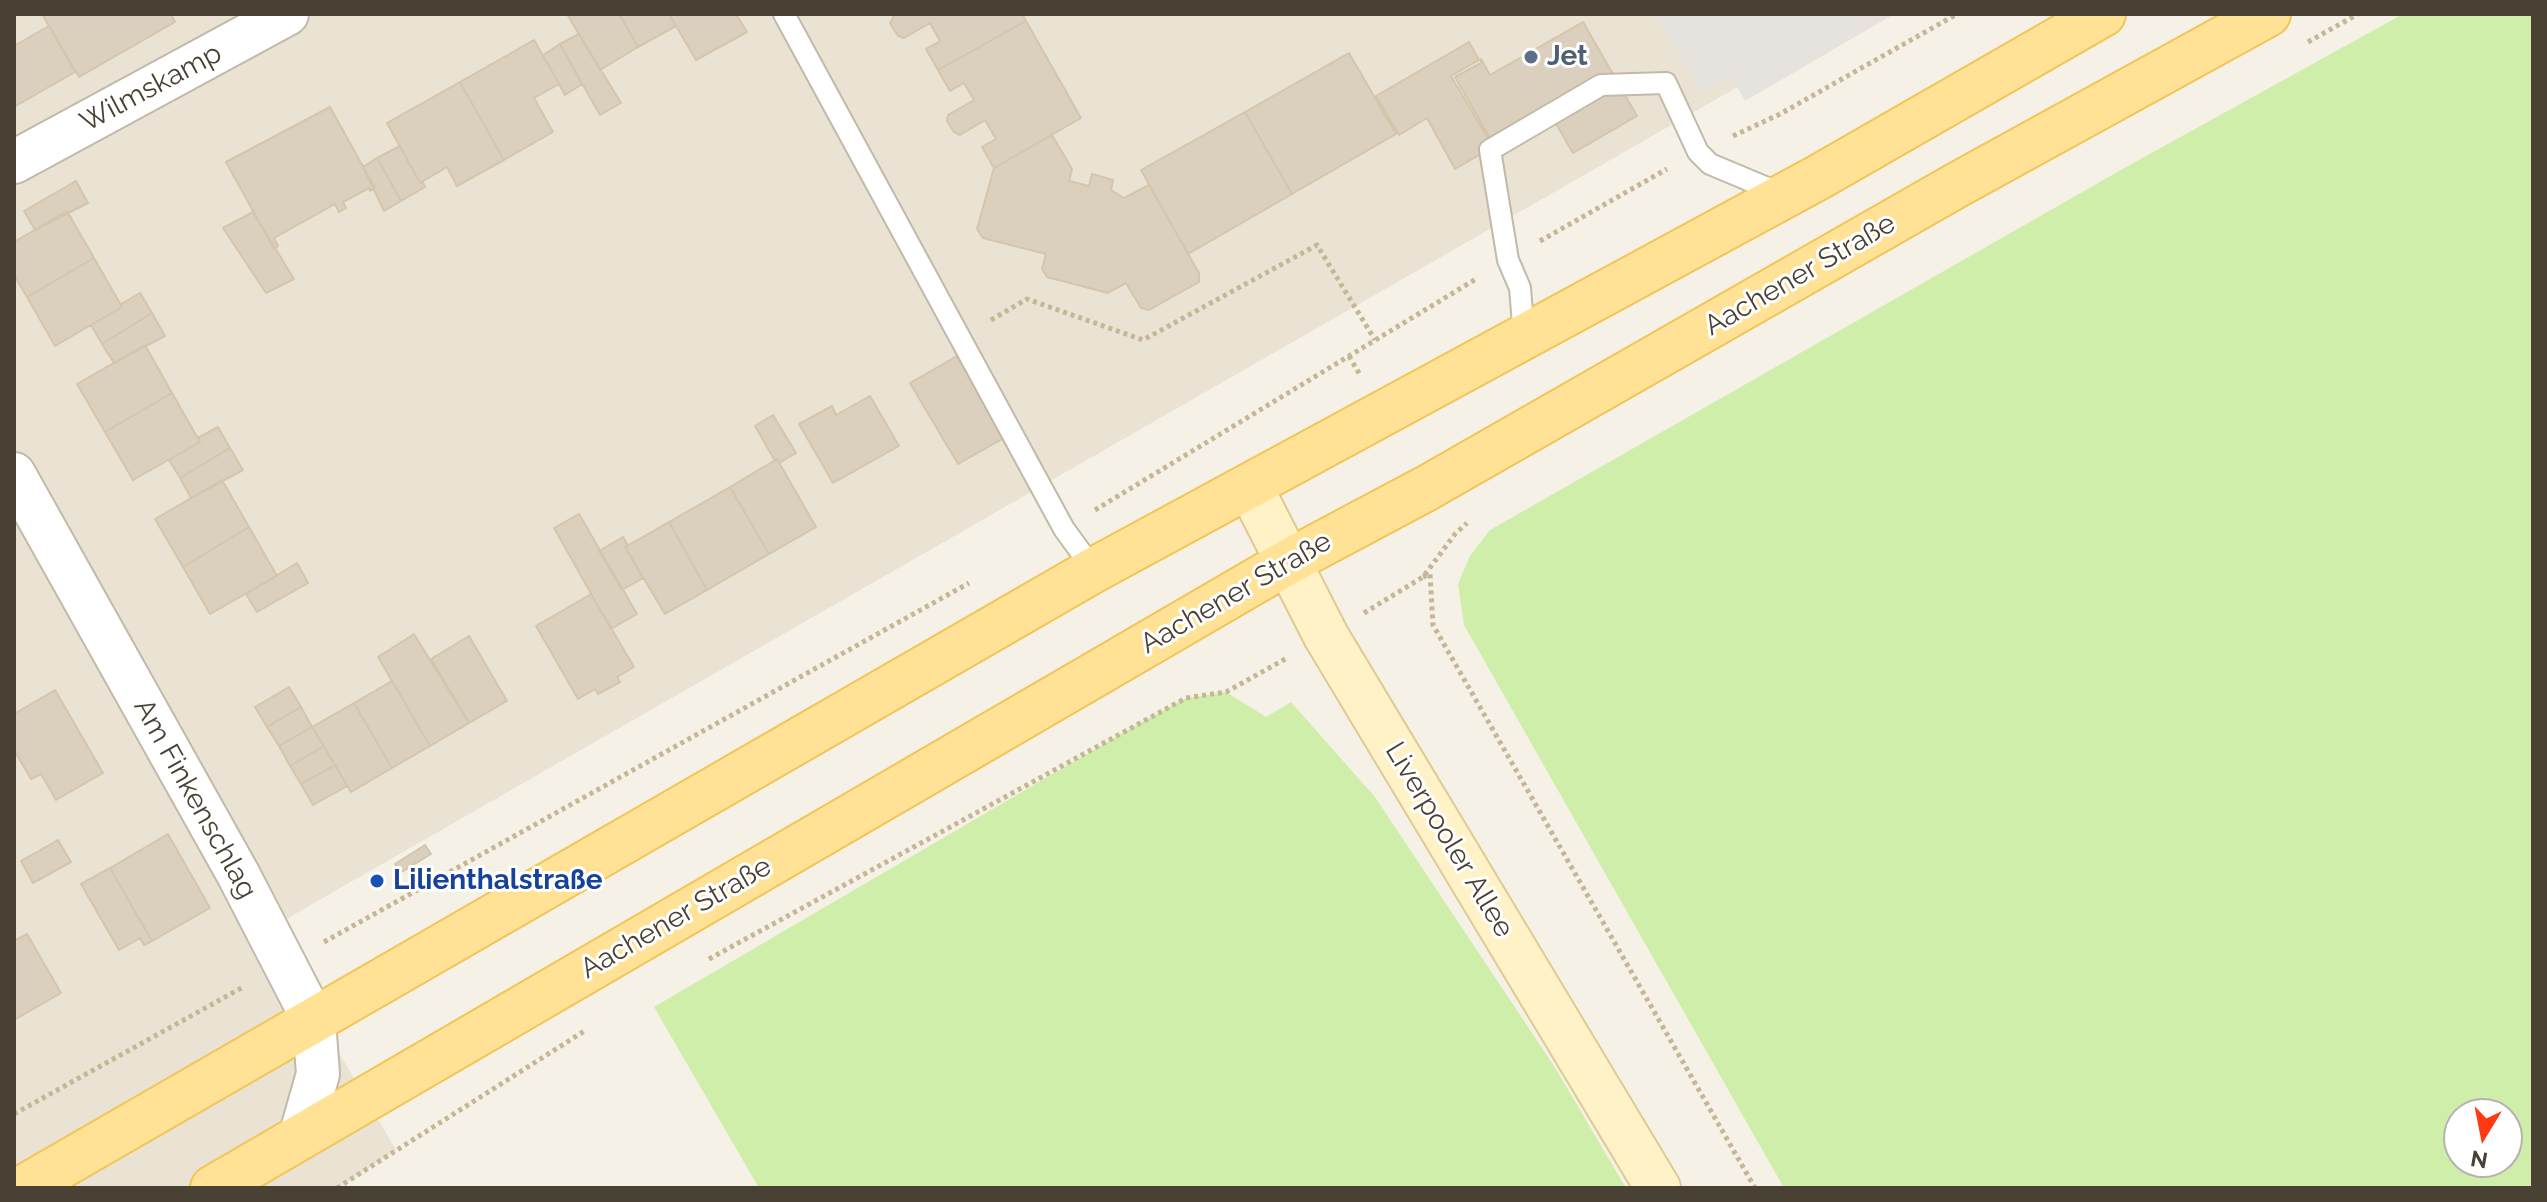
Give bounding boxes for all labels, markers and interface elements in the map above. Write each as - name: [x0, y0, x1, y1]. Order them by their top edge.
- street label: Wilmskamp: [75, 37, 227, 139]
- place label: Jet: [1547, 40, 1588, 74]
- marker: Jet: [1522, 48, 1540, 66]
- street label: Aachener Straße: [1699, 207, 1901, 343]
- street label: Aachener Straße: [1135, 525, 1337, 661]
- street label: Am Finkenschlag: [126, 693, 264, 905]
- street label: Liverpooler Allee: [1377, 736, 1521, 944]
- street label: Aachener Straße: [575, 850, 777, 986]
- place label: Lilienthalstraße: [393, 864, 602, 898]
- marker: Lilienthalstraße: [368, 872, 386, 890]
- north arrow: [2443, 1098, 2523, 1178]
- text: N: [2469, 1145, 2490, 1174]

